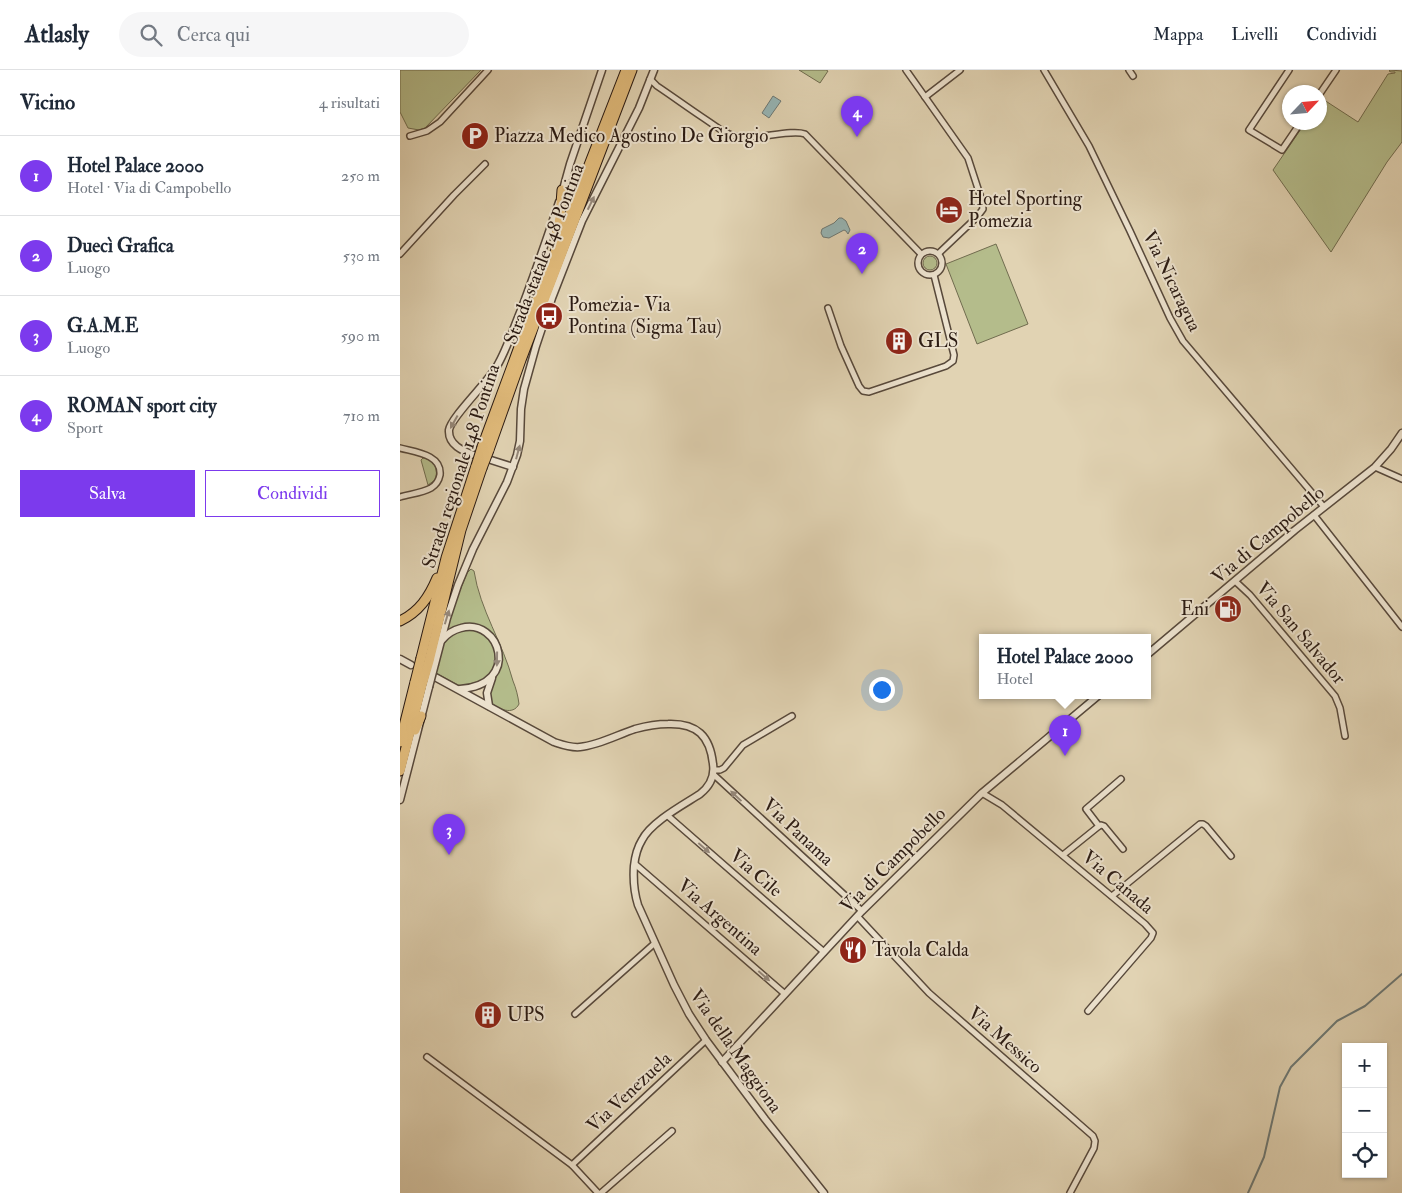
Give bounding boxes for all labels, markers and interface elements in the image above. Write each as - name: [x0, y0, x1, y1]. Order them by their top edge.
- search box: [119, 12, 469, 57]
- text: Atlasly: [25, 19, 89, 50]
- icon: search: [137, 21, 165, 49]
- text: Cerca qui: [177, 23, 250, 47]
- text: Mappa: [1153, 23, 1203, 46]
- text: Livelli: [1231, 23, 1278, 46]
- text: Condividi: [1306, 23, 1377, 46]
- north arrow: [1282, 85, 1327, 130]
- text: Vicino: [20, 89, 75, 116]
- text: 4 risultati: [319, 93, 380, 113]
- pin: 4: [841, 96, 873, 137]
- parking icon: Piazza Medico Agostino De Giorgio: [460, 121, 490, 151]
- place label: Piazza Medico Agostino De Giorgio: [494, 124, 768, 148]
- text: Hotel Palace 2000: [67, 154, 204, 178]
- street label: Strada statale 148 Pontina: [498, 160, 590, 348]
- text: 1: [33, 166, 39, 186]
- text: 250 m: [341, 166, 380, 186]
- text: Hotel · Via di Campobello: [67, 178, 231, 198]
- place label: Hotel Sporting Pomezia: [968, 187, 1083, 233]
- one-way arrow: [587, 195, 595, 210]
- hotel icon: Hotel Sporting Pomezia: [934, 195, 964, 225]
- street label: Via Nicaragua: [1137, 226, 1207, 336]
- pin: 2: [846, 233, 878, 274]
- text: Duecì Grafica: [67, 234, 174, 258]
- text: 2: [32, 246, 40, 266]
- text: 530 m: [343, 246, 380, 266]
- text: Luogo: [67, 258, 110, 278]
- place label: Pomezia- Via Pontina (Sigma Tau): [568, 293, 722, 339]
- bus stop icon: Pomezia- Via Pontina (Sigma Tau): [534, 301, 564, 331]
- text: G.A.M.E: [67, 314, 138, 338]
- text: 3: [33, 326, 39, 346]
- text: 590 m: [341, 326, 380, 346]
- building icon: GLS: [884, 326, 914, 356]
- place label: GLS: [918, 329, 958, 353]
- text: Luogo: [67, 338, 110, 358]
- street label: Strada regionale 148 Pontina: [417, 360, 505, 571]
- text: ROMAN sport city: [67, 394, 217, 418]
- text: 4: [32, 406, 40, 426]
- text: 710 m: [343, 406, 380, 426]
- one-way arrow: [450, 414, 458, 429]
- text: Sport: [67, 418, 103, 438]
- one-way arrow: [514, 444, 522, 459]
- button: Salva: [20, 470, 195, 517]
- button: Condividi: [205, 470, 380, 517]
- street label: Via di Campobello: [1207, 481, 1330, 590]
- street label: Via San Salvador: [1251, 577, 1351, 689]
- fuel station icon: Eni: [1213, 594, 1243, 624]
- place label: Eni: [1180, 597, 1209, 621]
- one-way arrow: [444, 609, 452, 624]
- popup: [979, 634, 1151, 699]
- text: Hotel Palace 2000: [996, 645, 1134, 669]
- one-way arrow: [493, 651, 501, 667]
- text: Hotel: [996, 669, 1033, 689]
- your location: [869, 677, 895, 703]
- pin: 1: [1049, 715, 1081, 756]
- one-way arrow: [730, 790, 743, 801]
- street label: Via Panama: [757, 793, 839, 871]
- street label: Via di Campobello: [835, 802, 952, 919]
- pin: 3: [433, 814, 465, 855]
- one-way arrow: [698, 842, 711, 853]
- street label: Via Cile: [725, 844, 787, 902]
- street label: Via Canada: [1077, 845, 1159, 919]
- street label: Via Argentina: [672, 873, 768, 961]
- restaurant icon: Tavola Calda: [838, 935, 868, 965]
- place label: Tavola Calda: [872, 938, 969, 962]
- one-way arrow: [758, 970, 771, 981]
- street label: Via della Maggiona: [684, 984, 788, 1118]
- building icon: UPS: [473, 1000, 503, 1030]
- street label: Via Messico: [963, 1001, 1047, 1079]
- place label: UPS: [507, 1003, 545, 1027]
- map controls: [1342, 1043, 1387, 1178]
- button: +: [1342, 1043, 1387, 1088]
- street label: Via Venezuela: [582, 1046, 677, 1137]
- button: −: [1342, 1088, 1387, 1133]
- button: locate: [1342, 1133, 1387, 1178]

